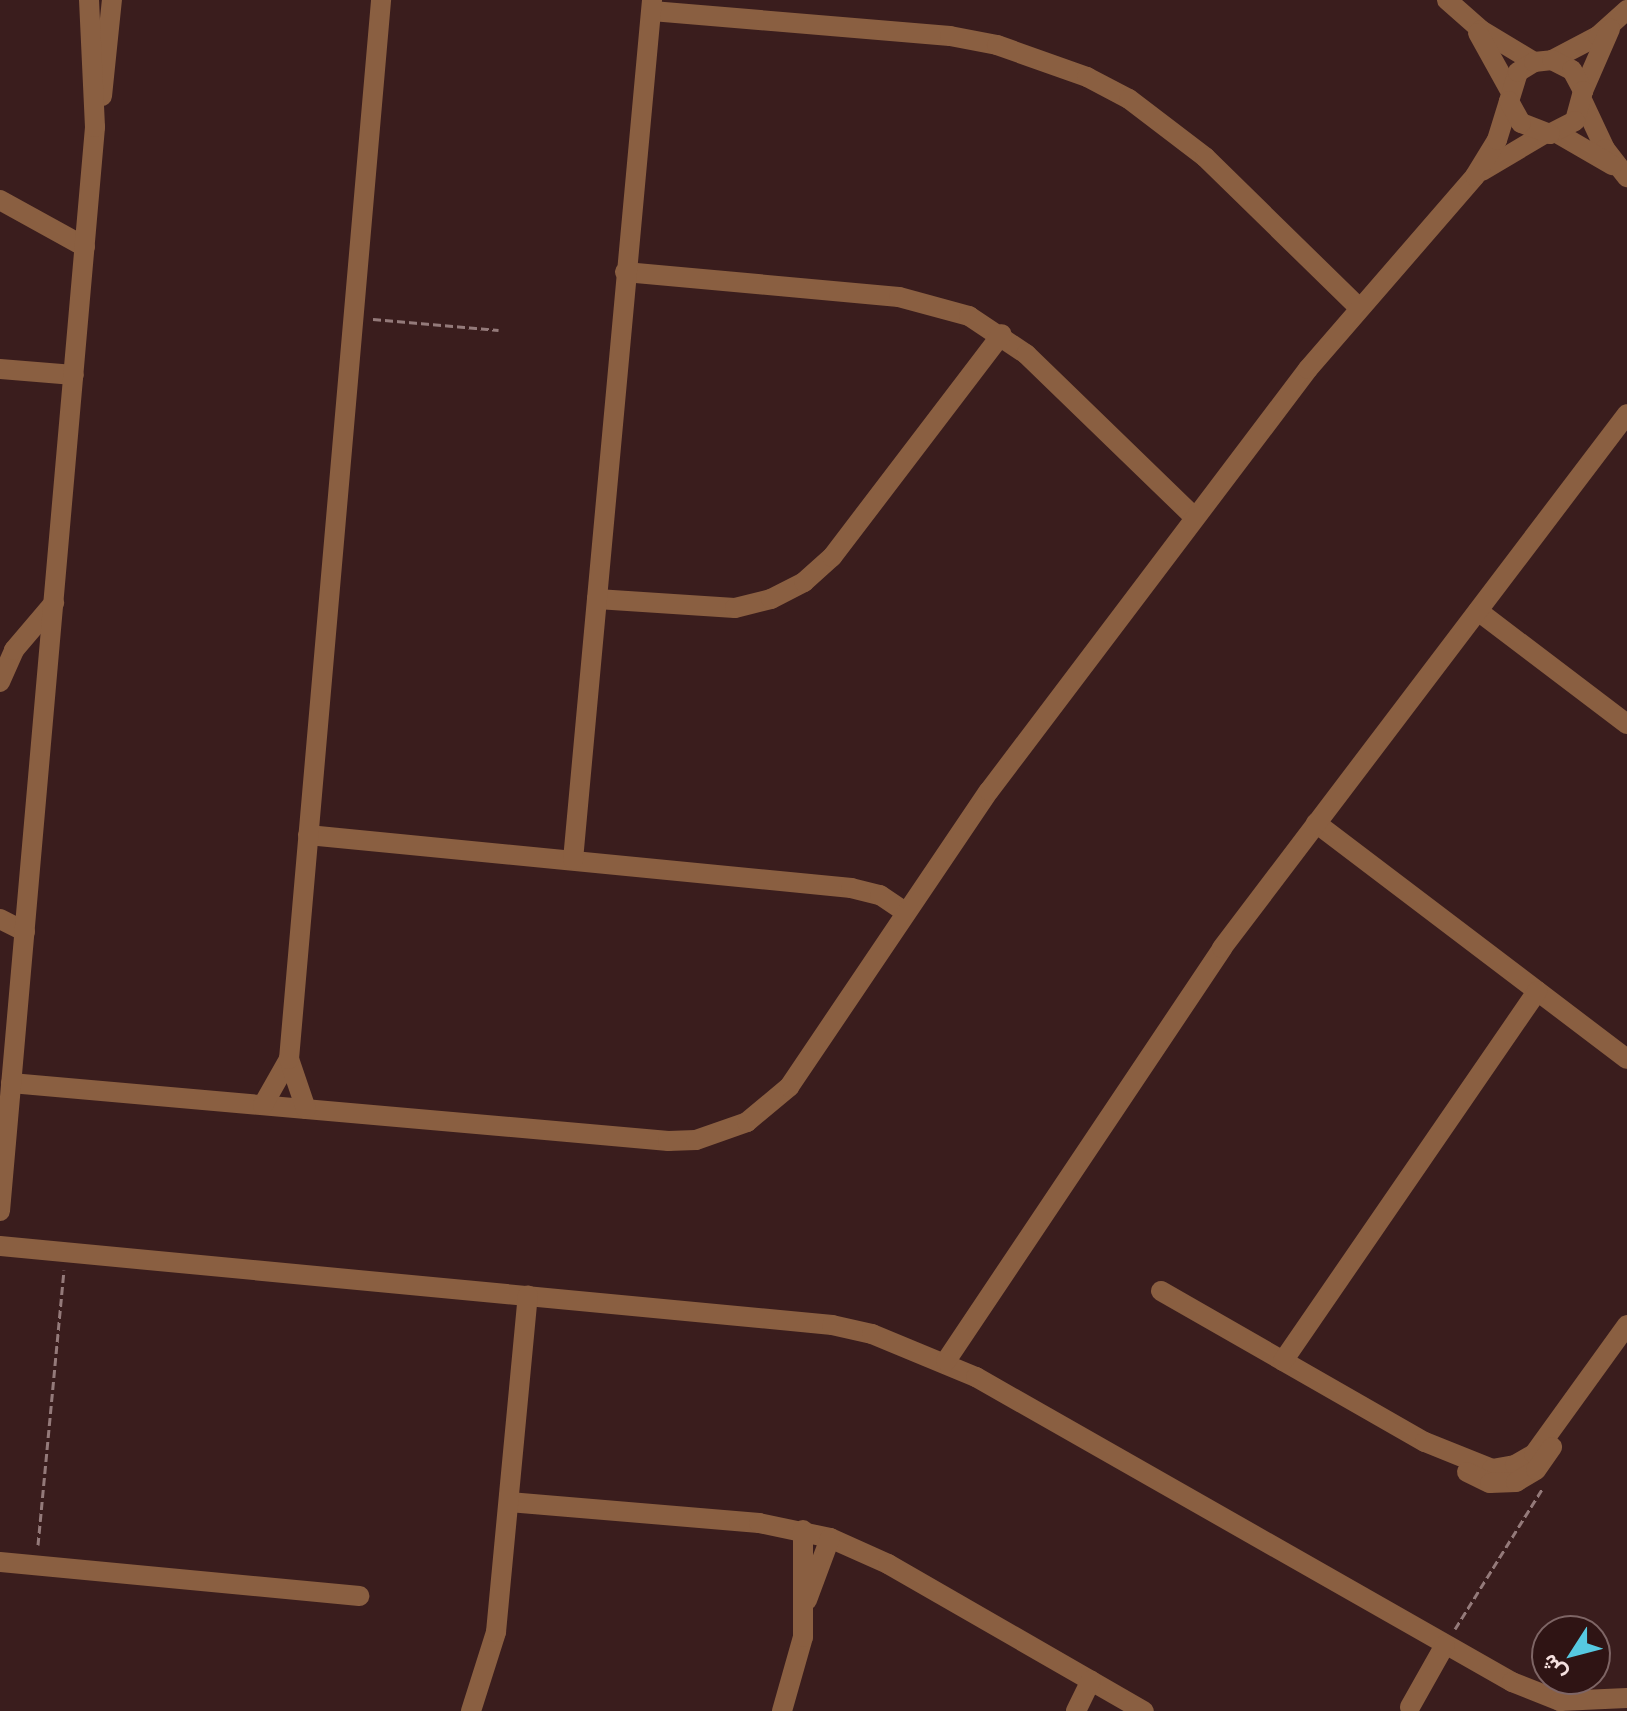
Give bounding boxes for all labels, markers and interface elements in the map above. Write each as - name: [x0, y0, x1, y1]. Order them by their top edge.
- north arrow: [1531, 1615, 1611, 1695]
- text: ش: [1534, 1649, 1572, 1687]

